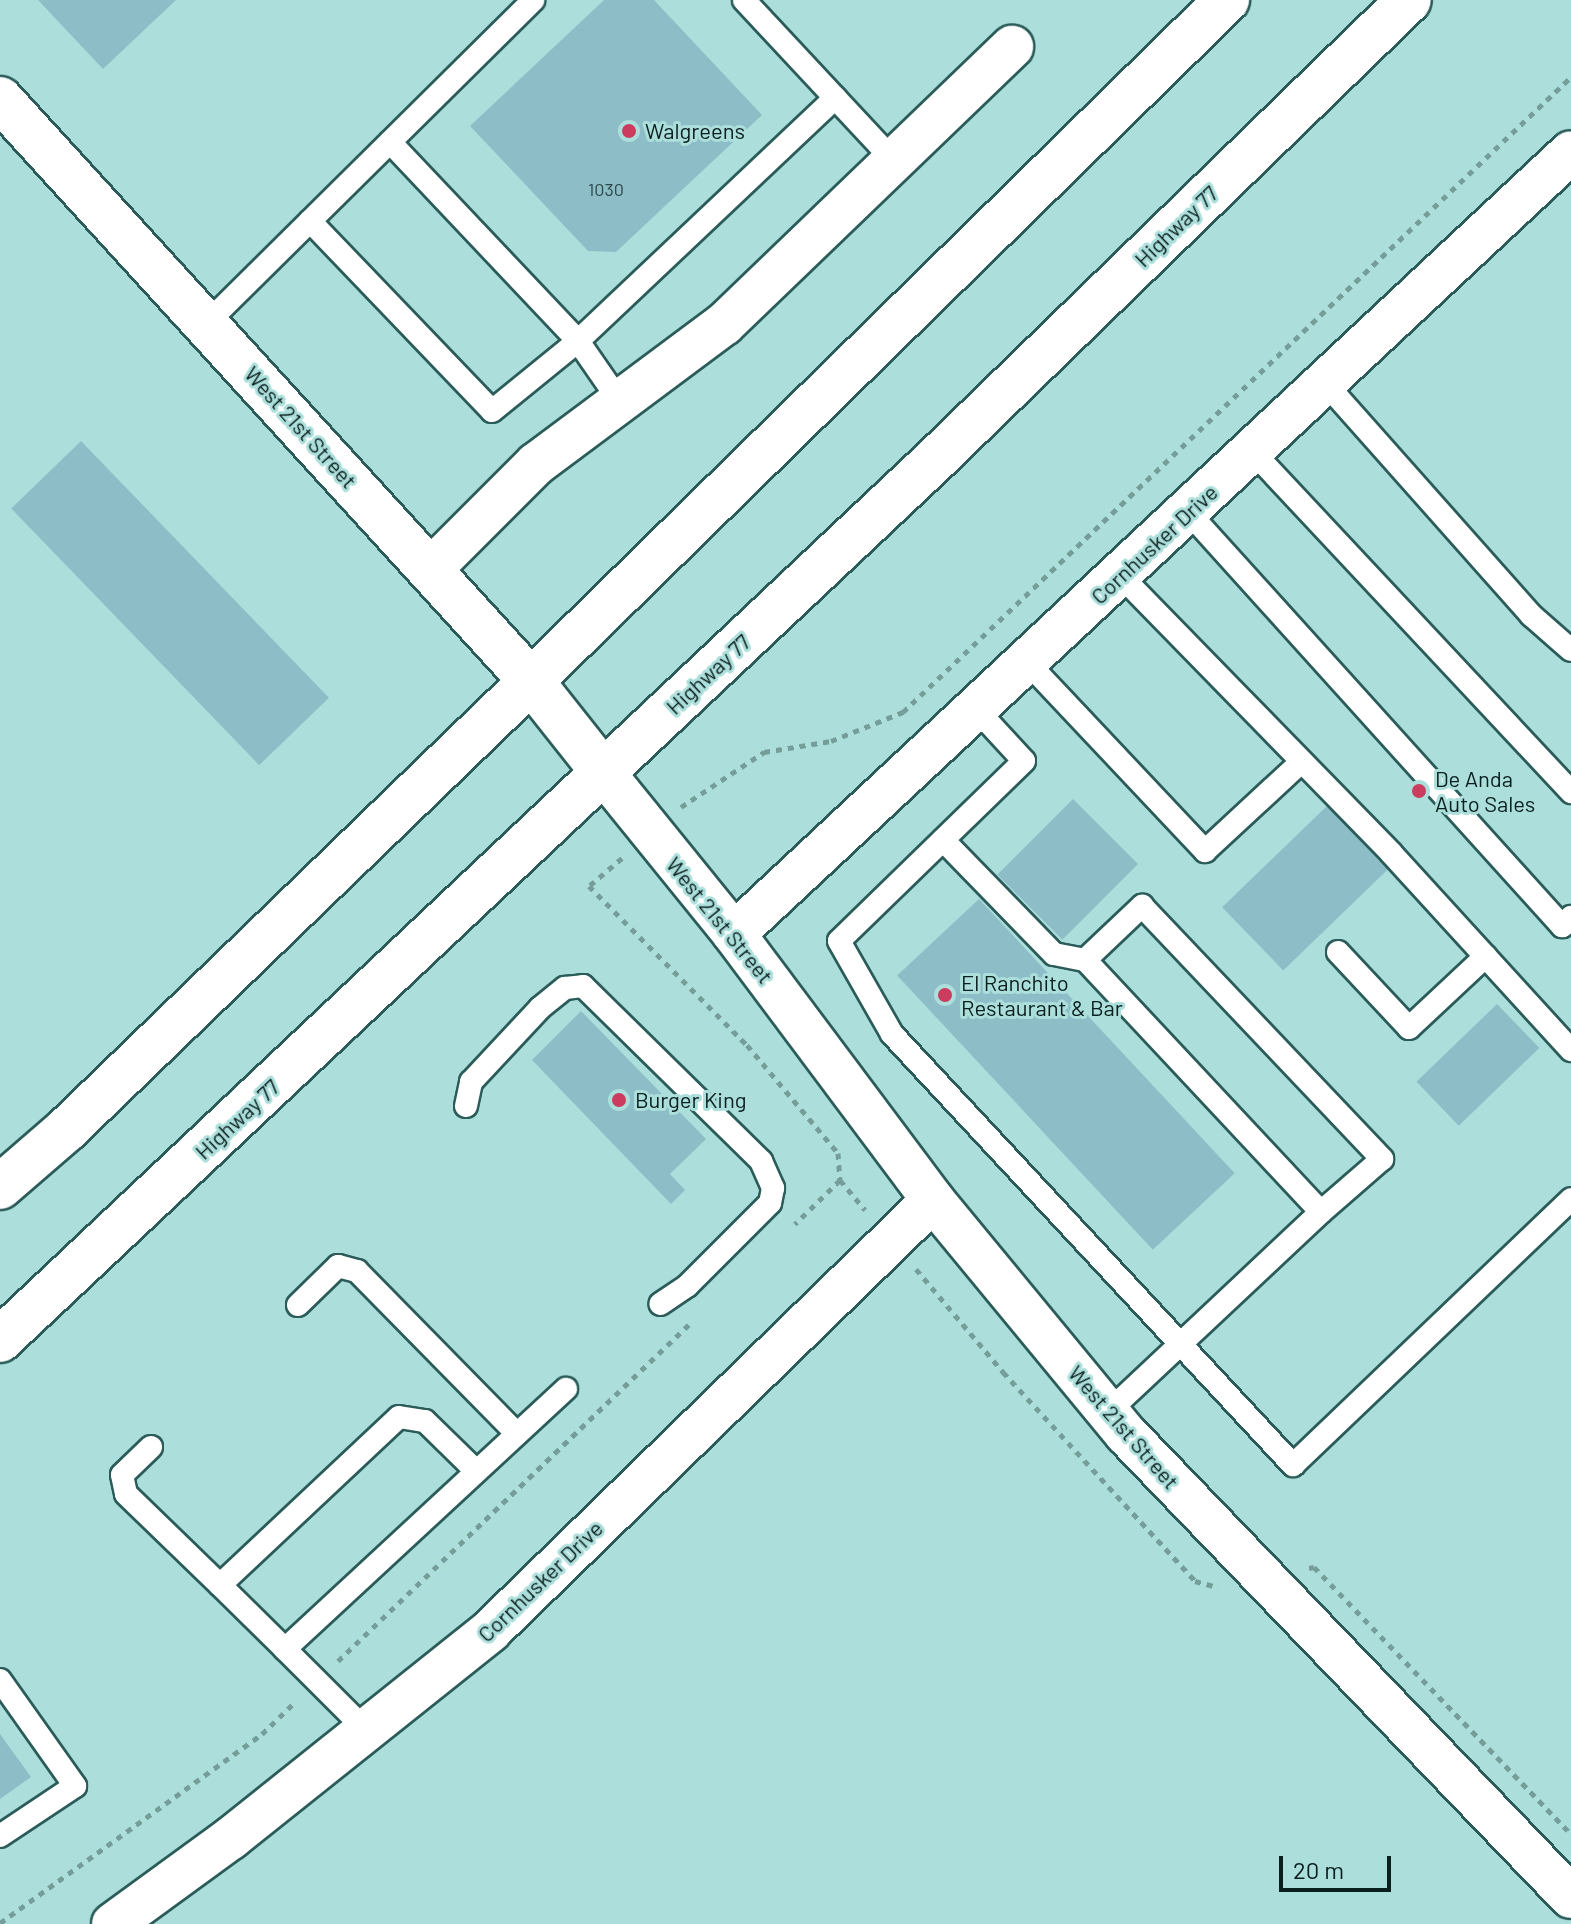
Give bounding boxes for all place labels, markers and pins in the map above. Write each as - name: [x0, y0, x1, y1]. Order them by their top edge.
- place label: Walgreens: [645, 118, 745, 144]
- marker: Walgreens: [620, 122, 638, 140]
- place label: De Anda Auto Sales: [1435, 765, 1535, 816]
- marker: De Anda Auto Sales: [1410, 782, 1428, 800]
- place label: El Ranchito Restaurant & Bar: [961, 969, 1123, 1020]
- marker: El Ranchito Restaurant & Bar: [936, 986, 954, 1004]
- place label: Burger King: [635, 1087, 747, 1113]
- marker: Burger King: [610, 1091, 628, 1109]

